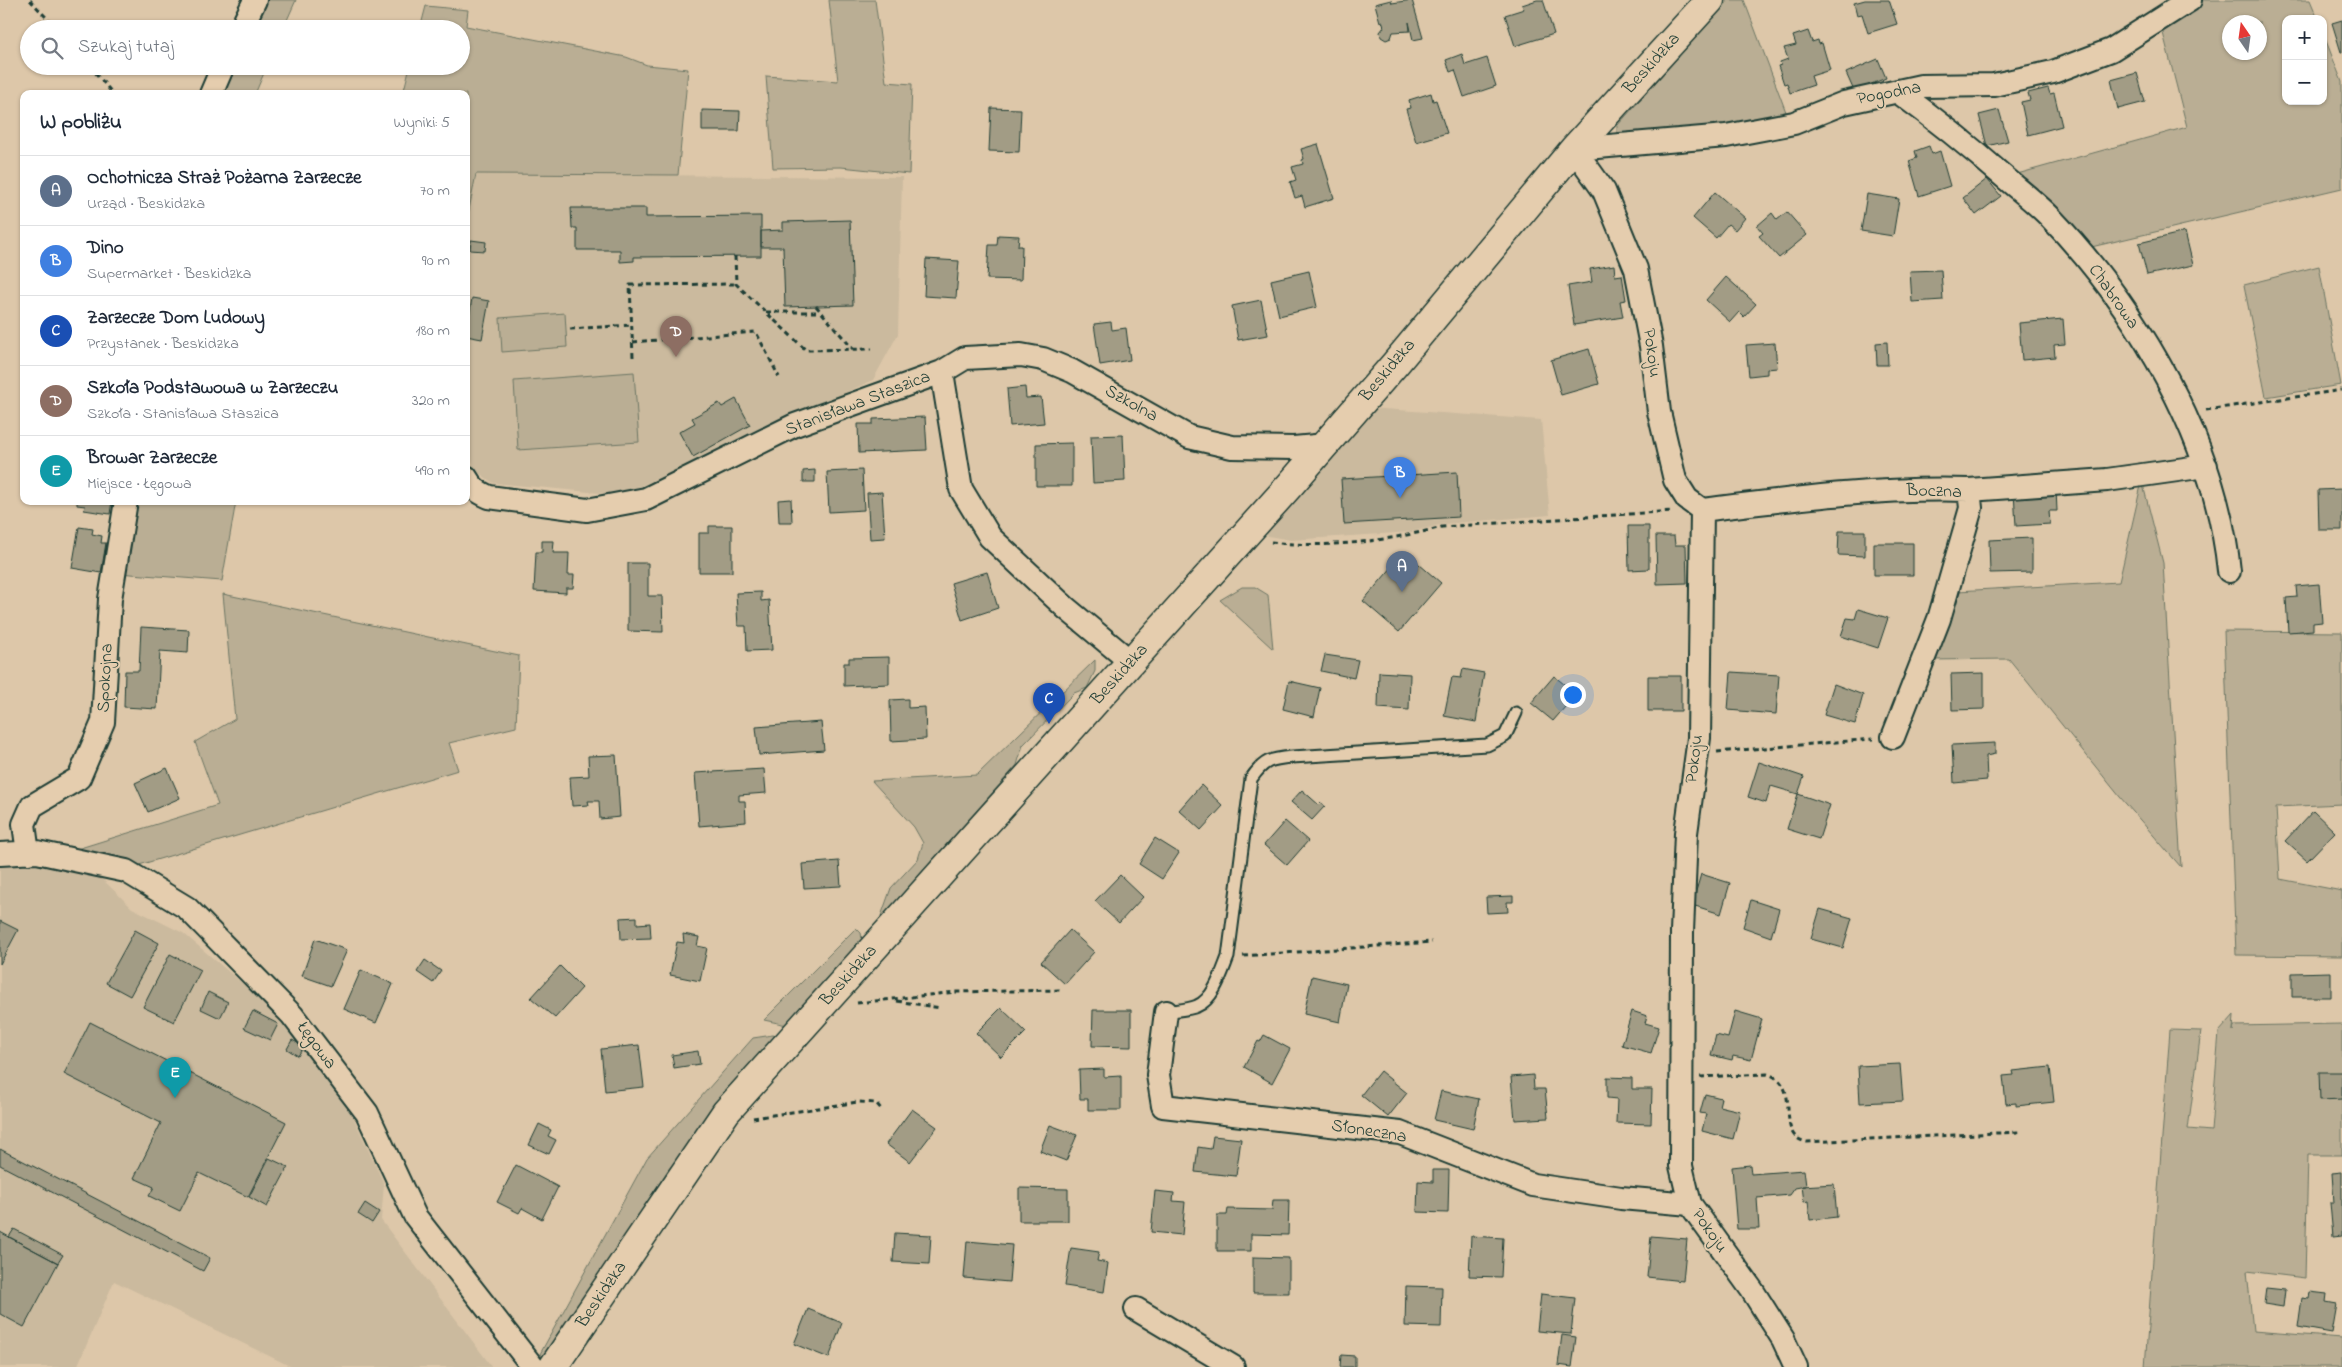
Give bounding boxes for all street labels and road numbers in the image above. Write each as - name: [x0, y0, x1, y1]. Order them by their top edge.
- street label: Beskidzka: [1616, 27, 1687, 102]
- street label: Pogodna: [1855, 75, 1924, 114]
- street label: Chabrowa: [2081, 259, 2145, 335]
- street label: Pokoju: [1635, 327, 1667, 379]
- street label: Beskidzka: [1353, 334, 1422, 409]
- street label: Stanisława Staszica: [782, 364, 934, 444]
- street label: Szkolna: [1100, 379, 1162, 429]
- street label: Boczna: [1905, 478, 1962, 506]
- street label: Beskidzka: [1084, 638, 1155, 713]
- street label: Spokojna: [91, 643, 121, 713]
- street label: Pokoju: [1679, 733, 1711, 785]
- street label: Beskidzka: [813, 939, 884, 1014]
- street label: Łęgowa: [288, 1016, 343, 1076]
- street label: Słoneczna: [1329, 1113, 1409, 1151]
- street label: Pokoju: [1684, 1204, 1734, 1258]
- street label: Beskidzka: [569, 1256, 634, 1334]

